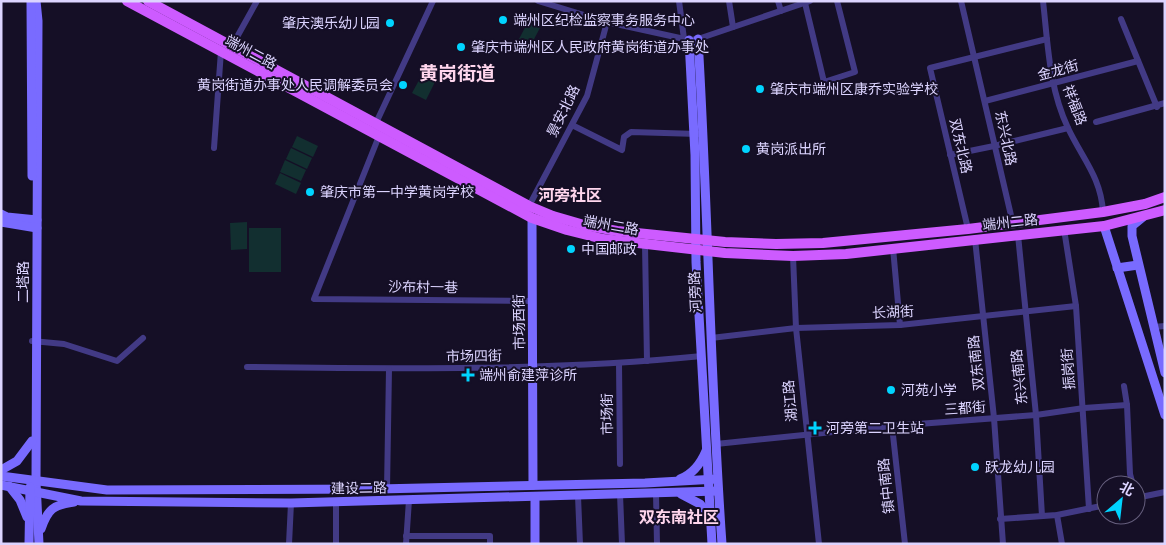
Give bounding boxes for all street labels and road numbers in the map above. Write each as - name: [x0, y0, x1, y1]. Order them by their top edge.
- street label: 端州二路: [223, 32, 279, 72]
- street label: 金龙街: [1036, 57, 1080, 83]
- street label: 景安北路: [544, 82, 582, 140]
- street label: 祥福路: [1060, 83, 1090, 127]
- street label: 东兴北路: [992, 109, 1020, 167]
- street label: 双东北路: [947, 117, 975, 175]
- street label: 端州二路: [981, 211, 1039, 233]
- street label: 端州二路: [582, 212, 640, 238]
- street label: 二塔路: [15, 261, 31, 303]
- street label: 河旁路: [686, 271, 704, 313]
- street label: 沙布村一巷: [388, 278, 458, 296]
- street label: 市场西街: [511, 294, 527, 350]
- street label: 长湖街: [872, 303, 914, 321]
- street label: 双东南路: [965, 334, 987, 392]
- street label: 振岗街: [1059, 347, 1077, 391]
- street label: 市场四街: [446, 348, 502, 364]
- street label: 东兴南路: [1008, 348, 1030, 406]
- street label: 湖江路: [780, 379, 800, 423]
- street label: 市场街: [599, 393, 615, 435]
- street label: 三都街: [943, 399, 987, 417]
- street label: 镇中南路: [875, 457, 897, 515]
- street label: 建设二路: [331, 480, 387, 496]

